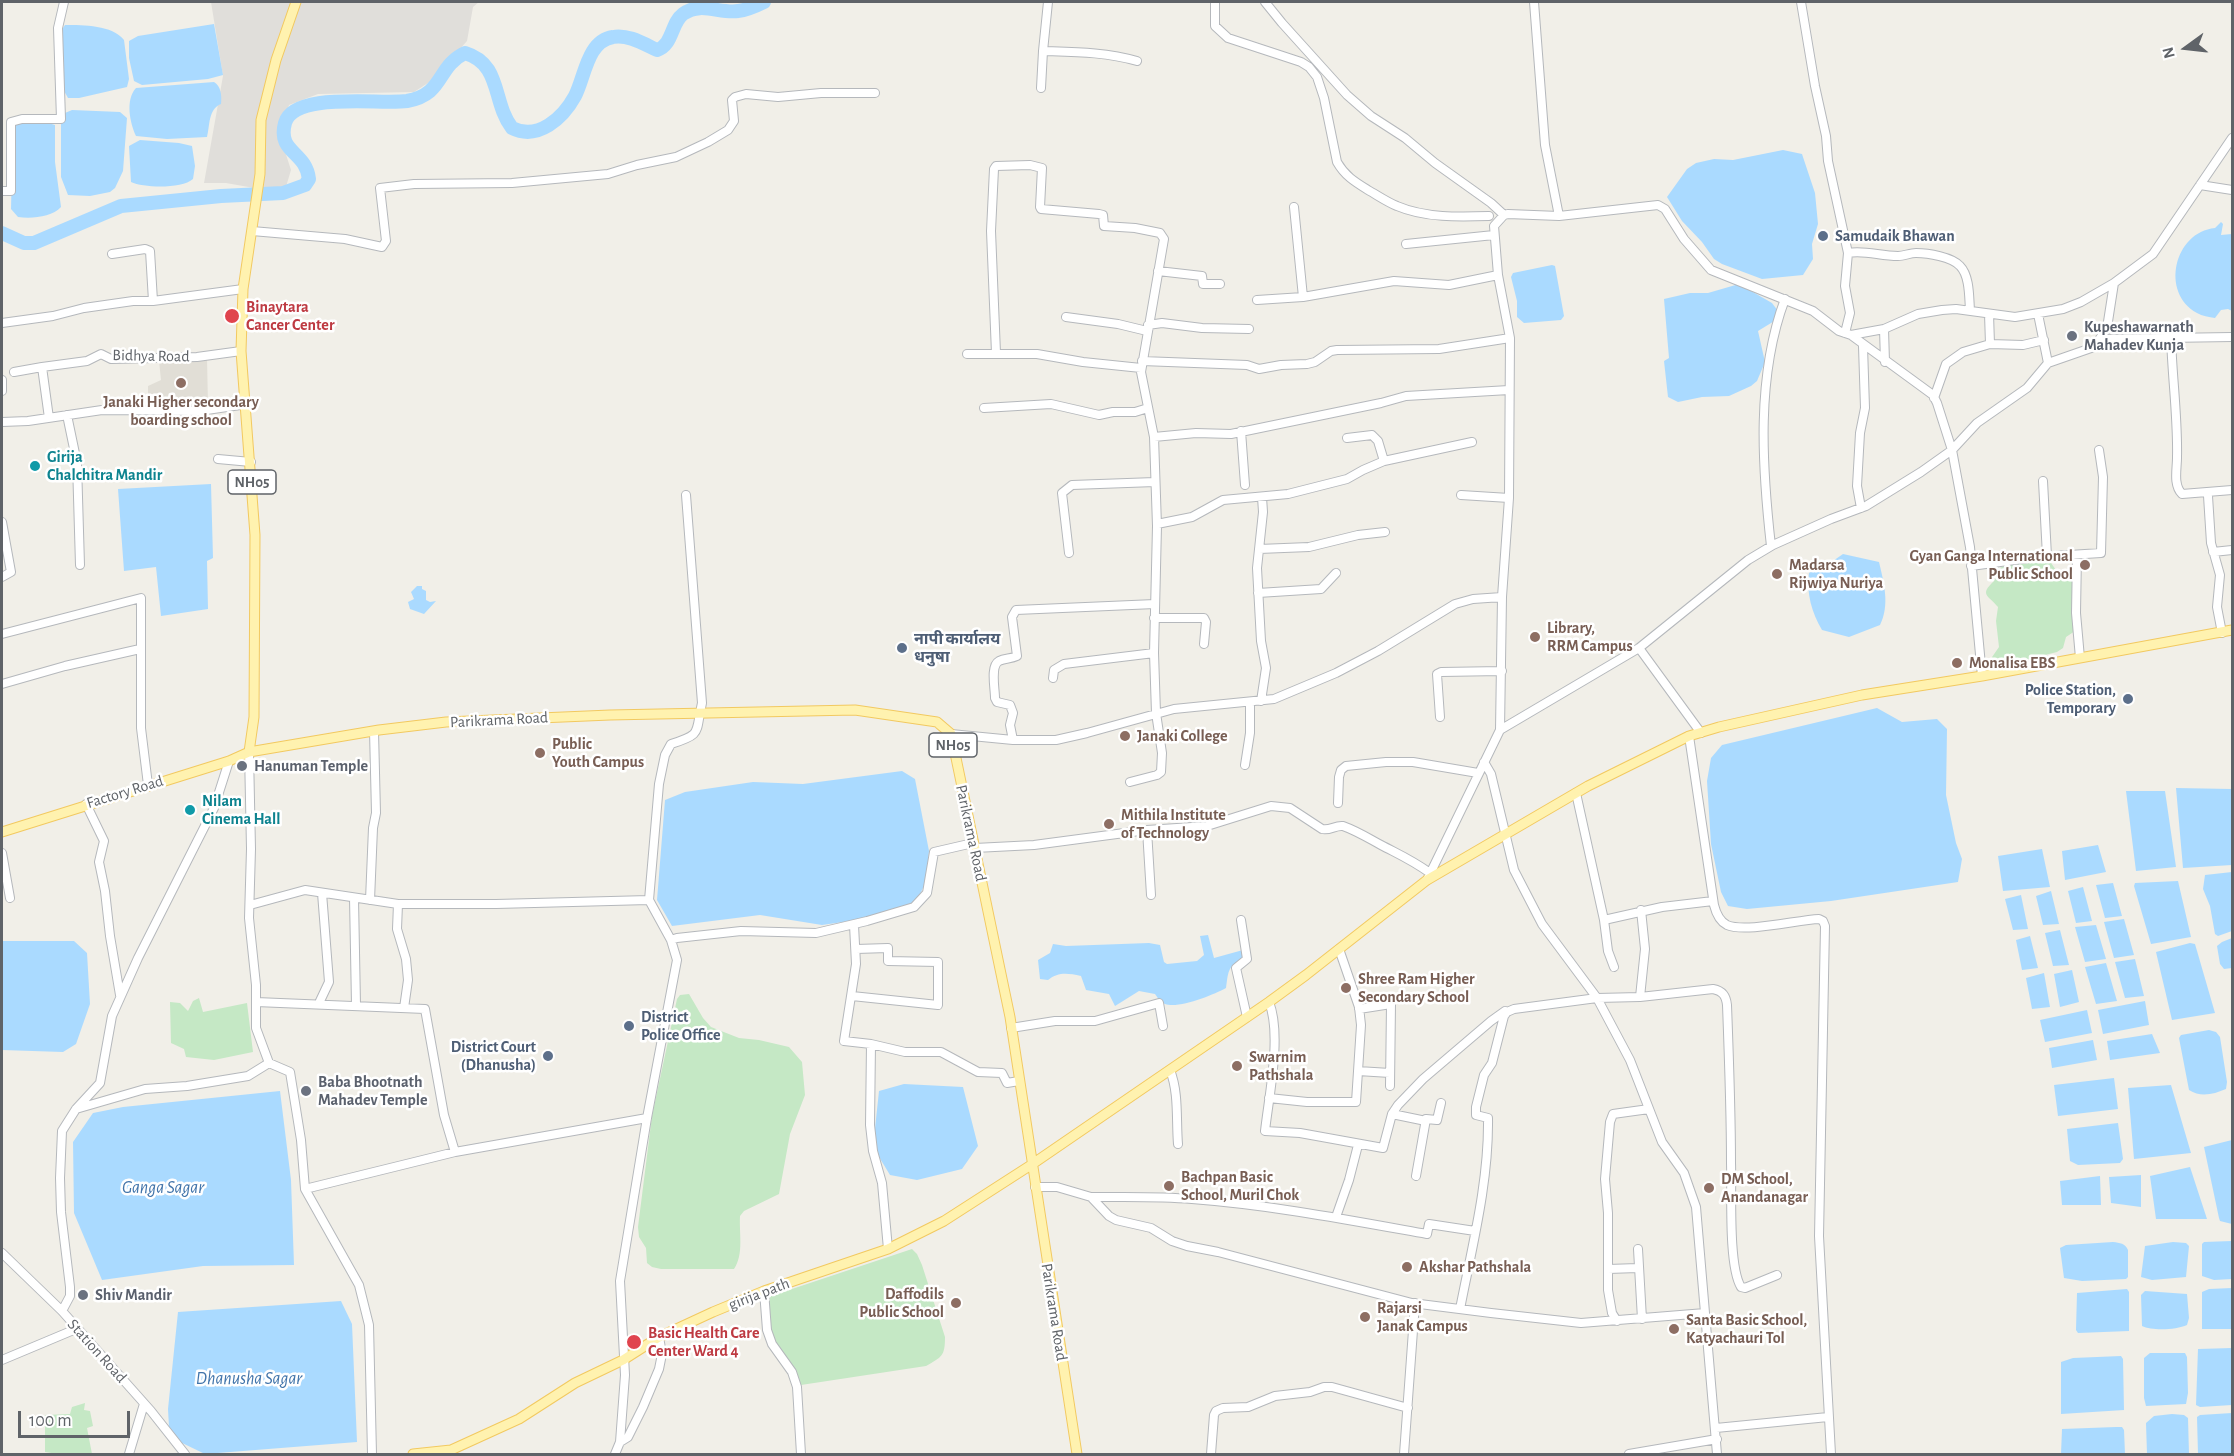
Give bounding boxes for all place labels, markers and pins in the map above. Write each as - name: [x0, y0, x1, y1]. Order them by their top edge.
- place label: Samudaik Bhawan: [1835, 226, 1955, 246]
- marker: Samudaik Bhawan: [1816, 229, 1830, 243]
- place label: Binaytara Cancer Center: [246, 297, 334, 335]
- marker: Binaytara Cancer Center: [223, 307, 241, 325]
- place label: Kupeshawarnath Mahadev Kunja: [2084, 317, 2194, 355]
- marker: Kupeshawarnath Mahadev Kunja: [2065, 329, 2079, 343]
- marker: Janaki Higher secondary boarding school: [174, 376, 188, 390]
- place label: Janaki Higher secondary boarding school: [103, 392, 259, 430]
- place label: Girija Chalchitra Mandir: [47, 447, 162, 485]
- marker: Girija Chalchitra Mandir: [28, 459, 42, 473]
- place label: Gyan Ganga International Public School: [1910, 546, 2073, 584]
- place label: Madarsa Rijwiya Nuriya: [1789, 555, 1883, 593]
- marker: Gyan Ganga International Public School: [2078, 558, 2092, 572]
- marker: Madarsa Rijwiya Nuriya: [1770, 567, 1784, 581]
- place label: Library, RRM Campus: [1547, 618, 1633, 656]
- place label: नापी कार्यालय धनुषा: [914, 629, 1000, 667]
- marker: Library, RRM Campus: [1528, 630, 1542, 644]
- marker: नापी कार्यालय धनुषा: [895, 641, 909, 655]
- place label: Monalisa EBS: [1969, 653, 2055, 673]
- marker: Monalisa EBS: [1950, 656, 1964, 670]
- place label: Police Station, Temporary: [2025, 680, 2116, 718]
- marker: Police Station, Temporary: [2121, 692, 2135, 706]
- place label: Janaki College: [1137, 726, 1228, 746]
- marker: Janaki College: [1118, 729, 1132, 743]
- place label: Public Youth Campus: [552, 734, 644, 772]
- marker: Public Youth Campus: [533, 746, 547, 760]
- place label: Hanuman Temple: [254, 756, 368, 776]
- marker: Hanuman Temple: [235, 759, 249, 773]
- place label: Nilam Cinema Hall: [202, 791, 280, 829]
- marker: Nilam Cinema Hall: [183, 803, 197, 817]
- place label: Mithila Institute of Technology: [1121, 805, 1226, 843]
- marker: Mithila Institute of Technology: [1102, 817, 1116, 831]
- place label: Shree Ram Higher Secondary School: [1358, 969, 1475, 1007]
- marker: Shree Ram Higher Secondary School: [1339, 981, 1353, 995]
- place label: District Police Office: [641, 1007, 721, 1045]
- marker: District Police Office: [622, 1019, 636, 1033]
- place label: District Court (Dhanusha): [451, 1037, 536, 1075]
- place label: Swarnim Pathshala: [1249, 1047, 1313, 1085]
- marker: District Court (Dhanusha): [541, 1049, 555, 1063]
- marker: Swarnim Pathshala: [1230, 1059, 1244, 1073]
- place label: Baba Bhootnath Mahadev Temple: [318, 1072, 428, 1110]
- marker: Baba Bhootnath Mahadev Temple: [299, 1084, 313, 1098]
- place label: Bachpan Basic School, Muril Chok: [1181, 1167, 1299, 1205]
- place label: DM School, Anandanagar: [1721, 1169, 1808, 1207]
- marker: Bachpan Basic School, Muril Chok: [1162, 1179, 1176, 1193]
- marker: DM School, Anandanagar: [1702, 1181, 1716, 1195]
- place label: Akshar Pathshala: [1419, 1257, 1531, 1277]
- marker: Akshar Pathshala: [1400, 1260, 1414, 1274]
- place label: Daffodils Public School: [859, 1284, 944, 1322]
- place label: Shiv Mandir: [95, 1285, 172, 1305]
- marker: Shiv Mandir: [76, 1288, 90, 1302]
- marker: Daffodils Public School: [949, 1296, 963, 1310]
- place label: Rajarsi Janak Campus: [1377, 1298, 1468, 1336]
- marker: Rajarsi Janak Campus: [1358, 1310, 1372, 1324]
- place label: Santa Basic School, Katyachauri Tol: [1686, 1310, 1807, 1348]
- marker: Santa Basic School, Katyachauri Tol: [1667, 1322, 1681, 1336]
- place label: Basic Health Care Center Ward 4: [648, 1323, 759, 1361]
- marker: Basic Health Care Center Ward 4: [625, 1333, 643, 1351]

